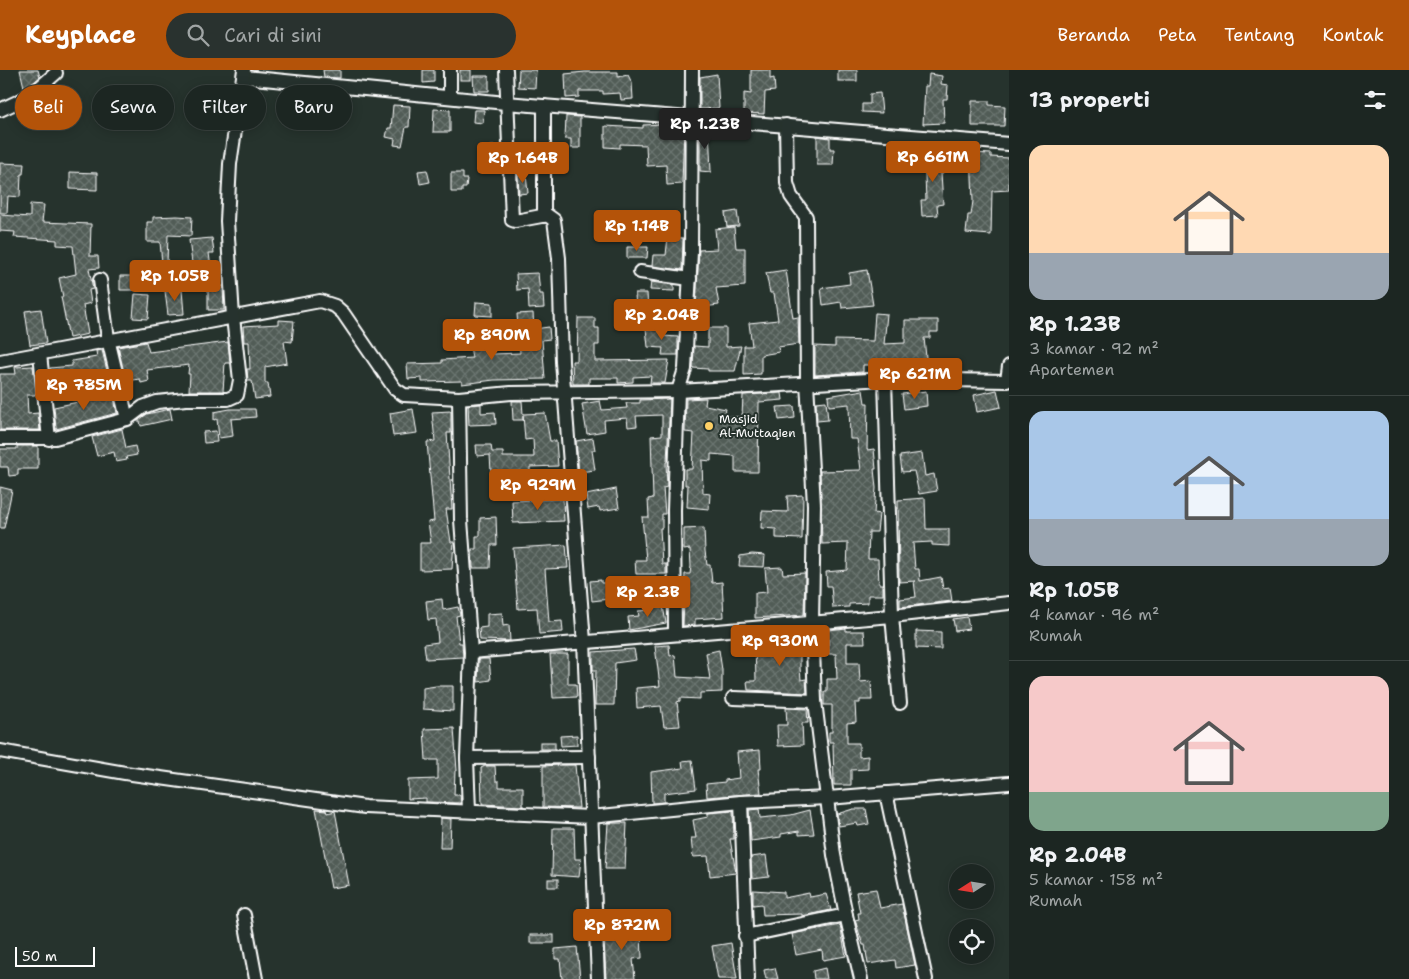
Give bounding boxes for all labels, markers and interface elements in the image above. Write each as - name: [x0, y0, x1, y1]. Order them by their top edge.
- search box: [166, 13, 516, 58]
- text: Keyplace: [25, 19, 136, 51]
- icon: search: [184, 21, 212, 49]
- text: Cari di sini: [224, 23, 322, 48]
- text: Beranda: [1058, 23, 1130, 47]
- text: Peta: [1158, 23, 1196, 47]
- text: Tentang: [1224, 23, 1295, 47]
- text: Kontak: [1323, 23, 1384, 47]
- chip: Beli: [15, 85, 82, 130]
- chip: Sewa: [92, 85, 174, 130]
- chip: Filter: [184, 85, 266, 130]
- chip: Baru: [276, 85, 352, 130]
- text: 13 properti: [1029, 86, 1150, 114]
- icon: filters: [1361, 86, 1389, 114]
- pin: Rp 1.23B: [653, 108, 757, 150]
- text: Rp 1.23B: [670, 113, 740, 134]
- pin: Rp 661M: [887, 140, 979, 183]
- pin: Rp 1.64B: [471, 142, 575, 184]
- text: Rp 661M: [897, 146, 969, 167]
- text: Rp 1.64B: [488, 147, 558, 168]
- icon: home: [1164, 178, 1254, 268]
- pin: Rp 1.14B: [585, 210, 689, 252]
- text: Rp 1.14B: [605, 215, 669, 236]
- pin: Rp 1.05B: [123, 260, 227, 302]
- text: Rp 1.05B: [141, 265, 209, 286]
- pin: Rp 2.04B: [610, 298, 714, 341]
- text: Rp 2.04B: [625, 304, 699, 325]
- text: Rp 1.23B: [1029, 310, 1121, 338]
- pin: Rp 890M: [446, 318, 538, 361]
- text: Rp 890M: [454, 324, 530, 345]
- text: 3 kamar · 92 m²: [1029, 338, 1159, 359]
- pin: Rp 621M: [869, 358, 961, 400]
- text: Apartemen: [1029, 359, 1114, 380]
- text: Rp 621M: [879, 363, 951, 384]
- pin: Rp 785M: [38, 368, 130, 411]
- text: Rp 785M: [46, 374, 122, 395]
- place label: Masjid Al-Muttaqien: [719, 411, 796, 441]
- marker: Masjid Al-Muttaqien: [703, 420, 715, 432]
- icon: home: [1164, 443, 1254, 533]
- pin: Rp 929M: [492, 468, 584, 511]
- text: Rp 929M: [500, 474, 576, 495]
- pin: Rp 2.3B: [602, 576, 694, 618]
- text: Rp 1.05B: [1029, 576, 1119, 604]
- text: Rp 2.3B: [616, 581, 680, 602]
- text: 4 kamar · 96 m²: [1029, 604, 1159, 625]
- pin: Rp 930M: [734, 624, 826, 667]
- text: Rumah: [1029, 625, 1083, 646]
- text: Rp 930M: [742, 630, 818, 651]
- icon: home: [1164, 708, 1254, 798]
- text: Rp 2.04B: [1029, 841, 1127, 869]
- north arrow: [949, 864, 994, 909]
- map controls: [949, 864, 994, 964]
- text: 5 kamar · 158 m²: [1029, 869, 1163, 890]
- text: Rumah: [1029, 890, 1083, 911]
- pin: Rp 872M: [576, 908, 668, 951]
- text: Rp 872M: [584, 914, 660, 935]
- button: locate: [949, 919, 994, 964]
- scale bar: [15, 944, 95, 967]
- text: 50 m: [22, 947, 57, 965]

